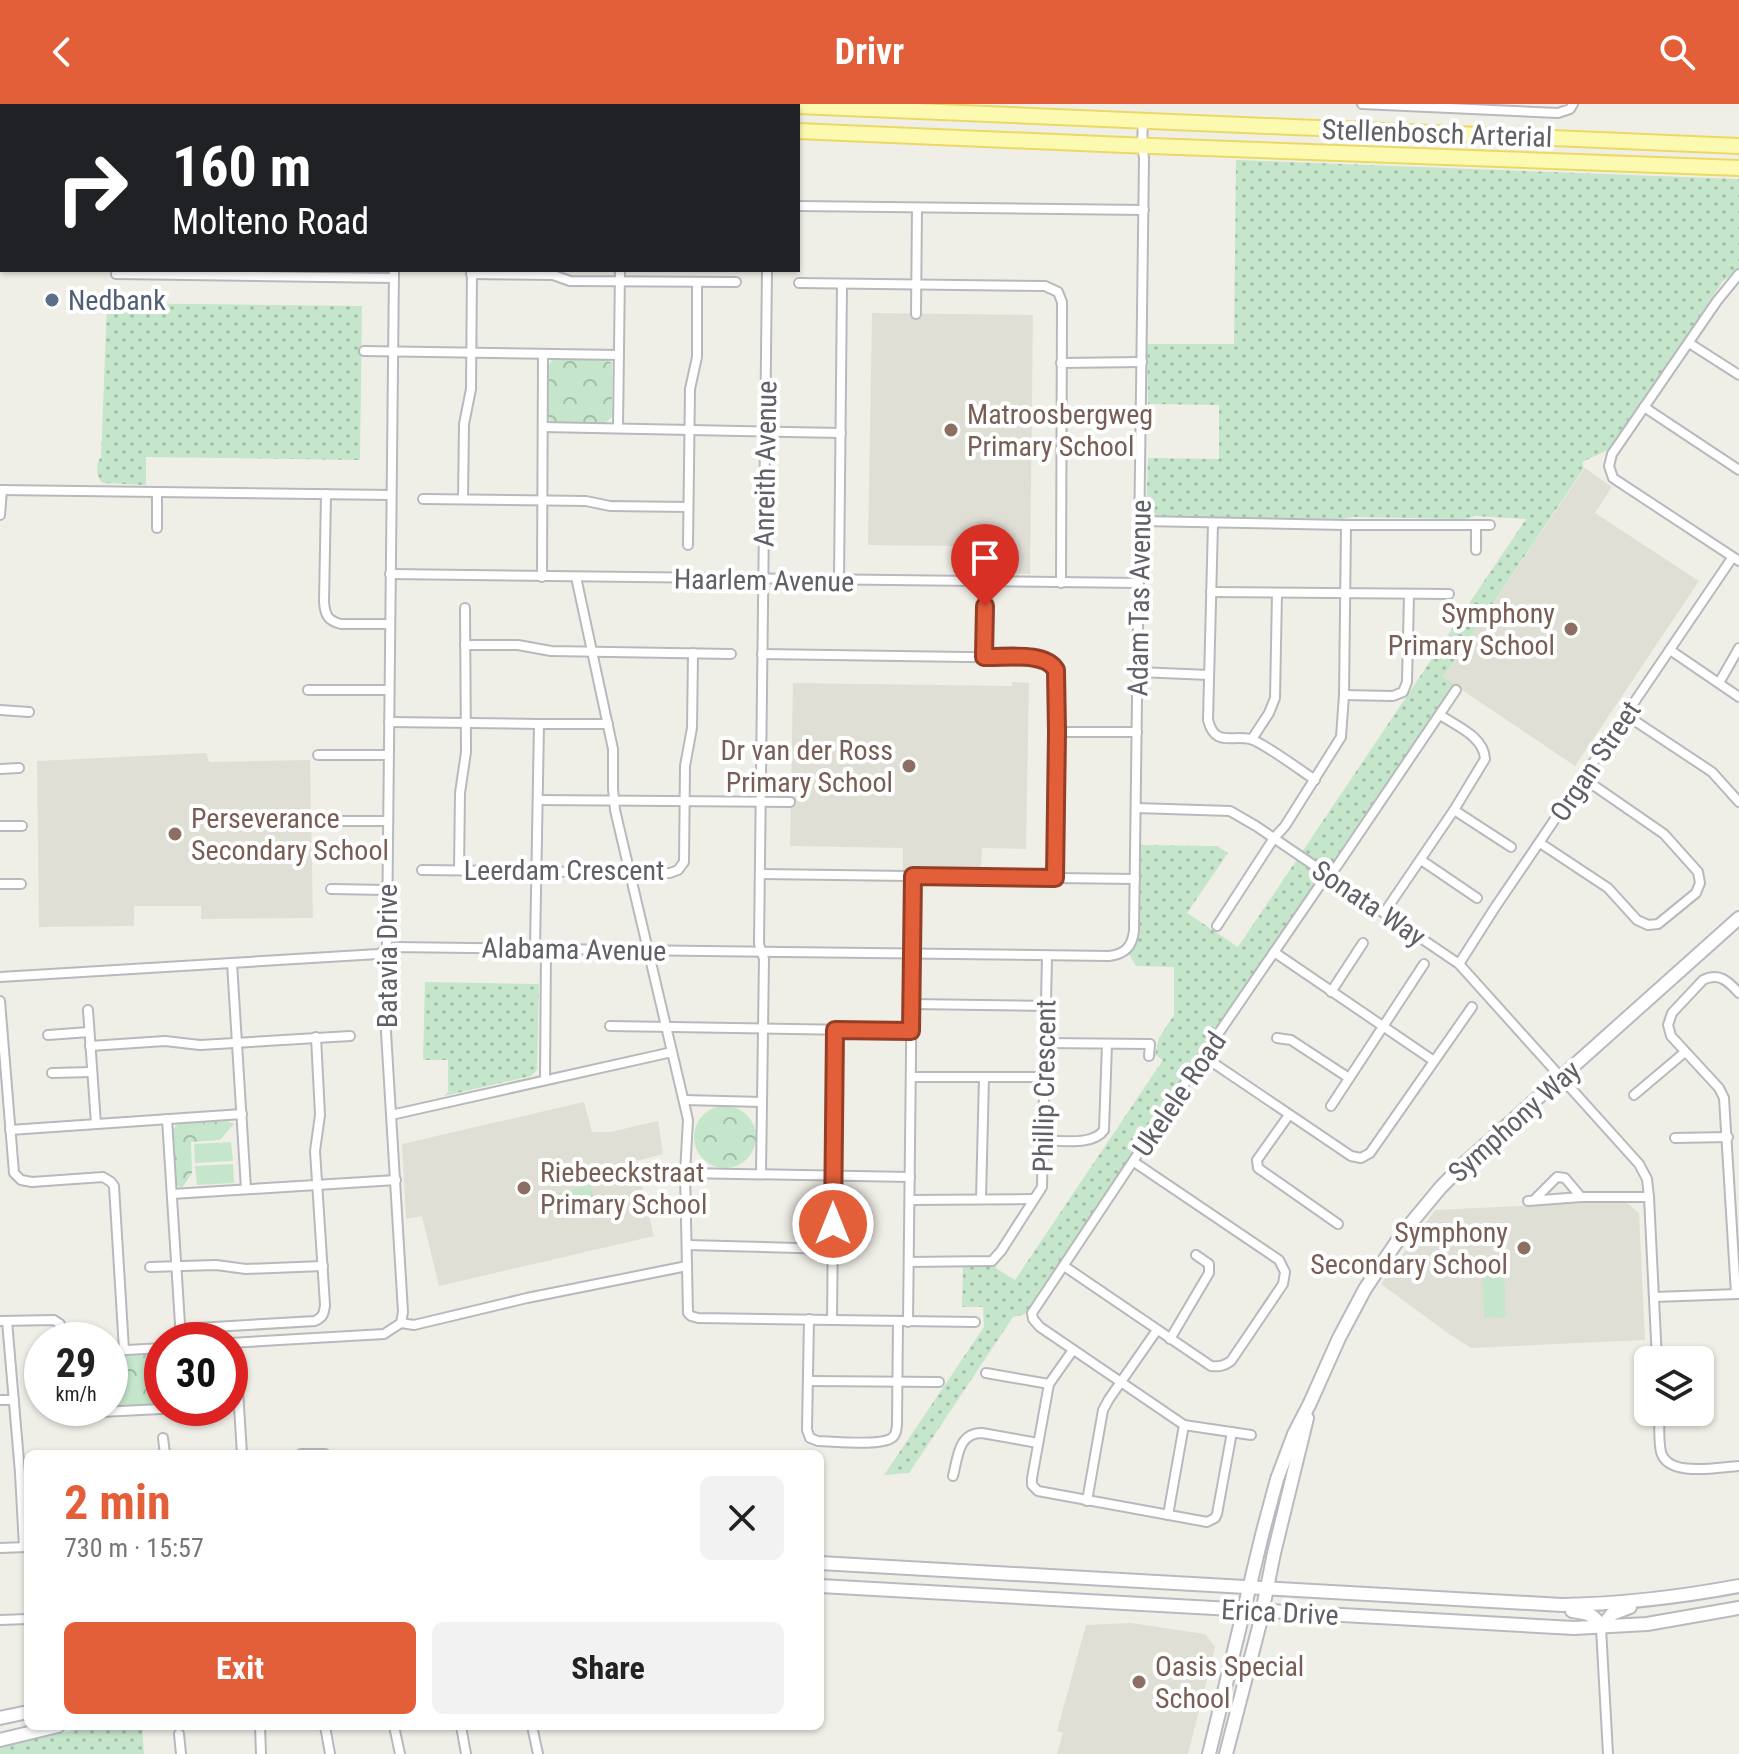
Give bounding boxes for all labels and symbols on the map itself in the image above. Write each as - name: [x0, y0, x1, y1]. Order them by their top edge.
- street label: Stellenbosch Arterial: [1321, 113, 1553, 154]
- place label: Nedbank: [68, 284, 166, 317]
- marker: Nedbank: [43, 291, 61, 309]
- street label: Anreith Avenue: [748, 381, 783, 547]
- place label: Matroosbergweg Primary School: [967, 398, 1153, 463]
- marker: Matroosbergweg Primary School: [942, 421, 960, 439]
- street label: Adam Tas Avenue: [1121, 499, 1158, 697]
- pin: [951, 524, 1019, 606]
- street label: Haarlem Avenue: [674, 562, 854, 599]
- place label: Symphony Primary School: [1388, 597, 1555, 662]
- marker: Symphony Primary School: [1562, 620, 1580, 638]
- street label: Organ Street: [1543, 695, 1648, 828]
- place label: Dr van der Ross Primary School: [720, 734, 893, 799]
- marker: Dr van der Ross Primary School: [900, 757, 918, 775]
- place label: Perseverance Secondary School: [191, 802, 389, 867]
- marker: Perseverance Secondary School: [166, 825, 184, 843]
- street label: Leerdam Crescent: [464, 854, 664, 887]
- street label: Sonata Way: [1306, 854, 1432, 953]
- street label: Batavia Drive: [371, 884, 404, 1028]
- street label: Alabama Avenue: [481, 931, 667, 968]
- street label: Phillip Crescent: [1026, 999, 1063, 1173]
- street label: Ukelele Road: [1126, 1026, 1233, 1163]
- street label: Symphony Way: [1442, 1053, 1587, 1189]
- place label: Riebeeckstraat Primary School: [540, 1156, 707, 1221]
- marker: Riebeeckstraat Primary School: [515, 1179, 533, 1197]
- position arrow: [791, 1182, 875, 1266]
- place label: Symphony Secondary School: [1310, 1216, 1508, 1281]
- marker: Symphony Secondary School: [1515, 1239, 1533, 1257]
- speed limit sign: 30: [144, 1322, 248, 1426]
- street label: Erica Drive: [1220, 1593, 1340, 1632]
- place label: Oasis Special School: [1155, 1650, 1304, 1715]
- marker: Oasis Special School: [1130, 1673, 1148, 1691]

